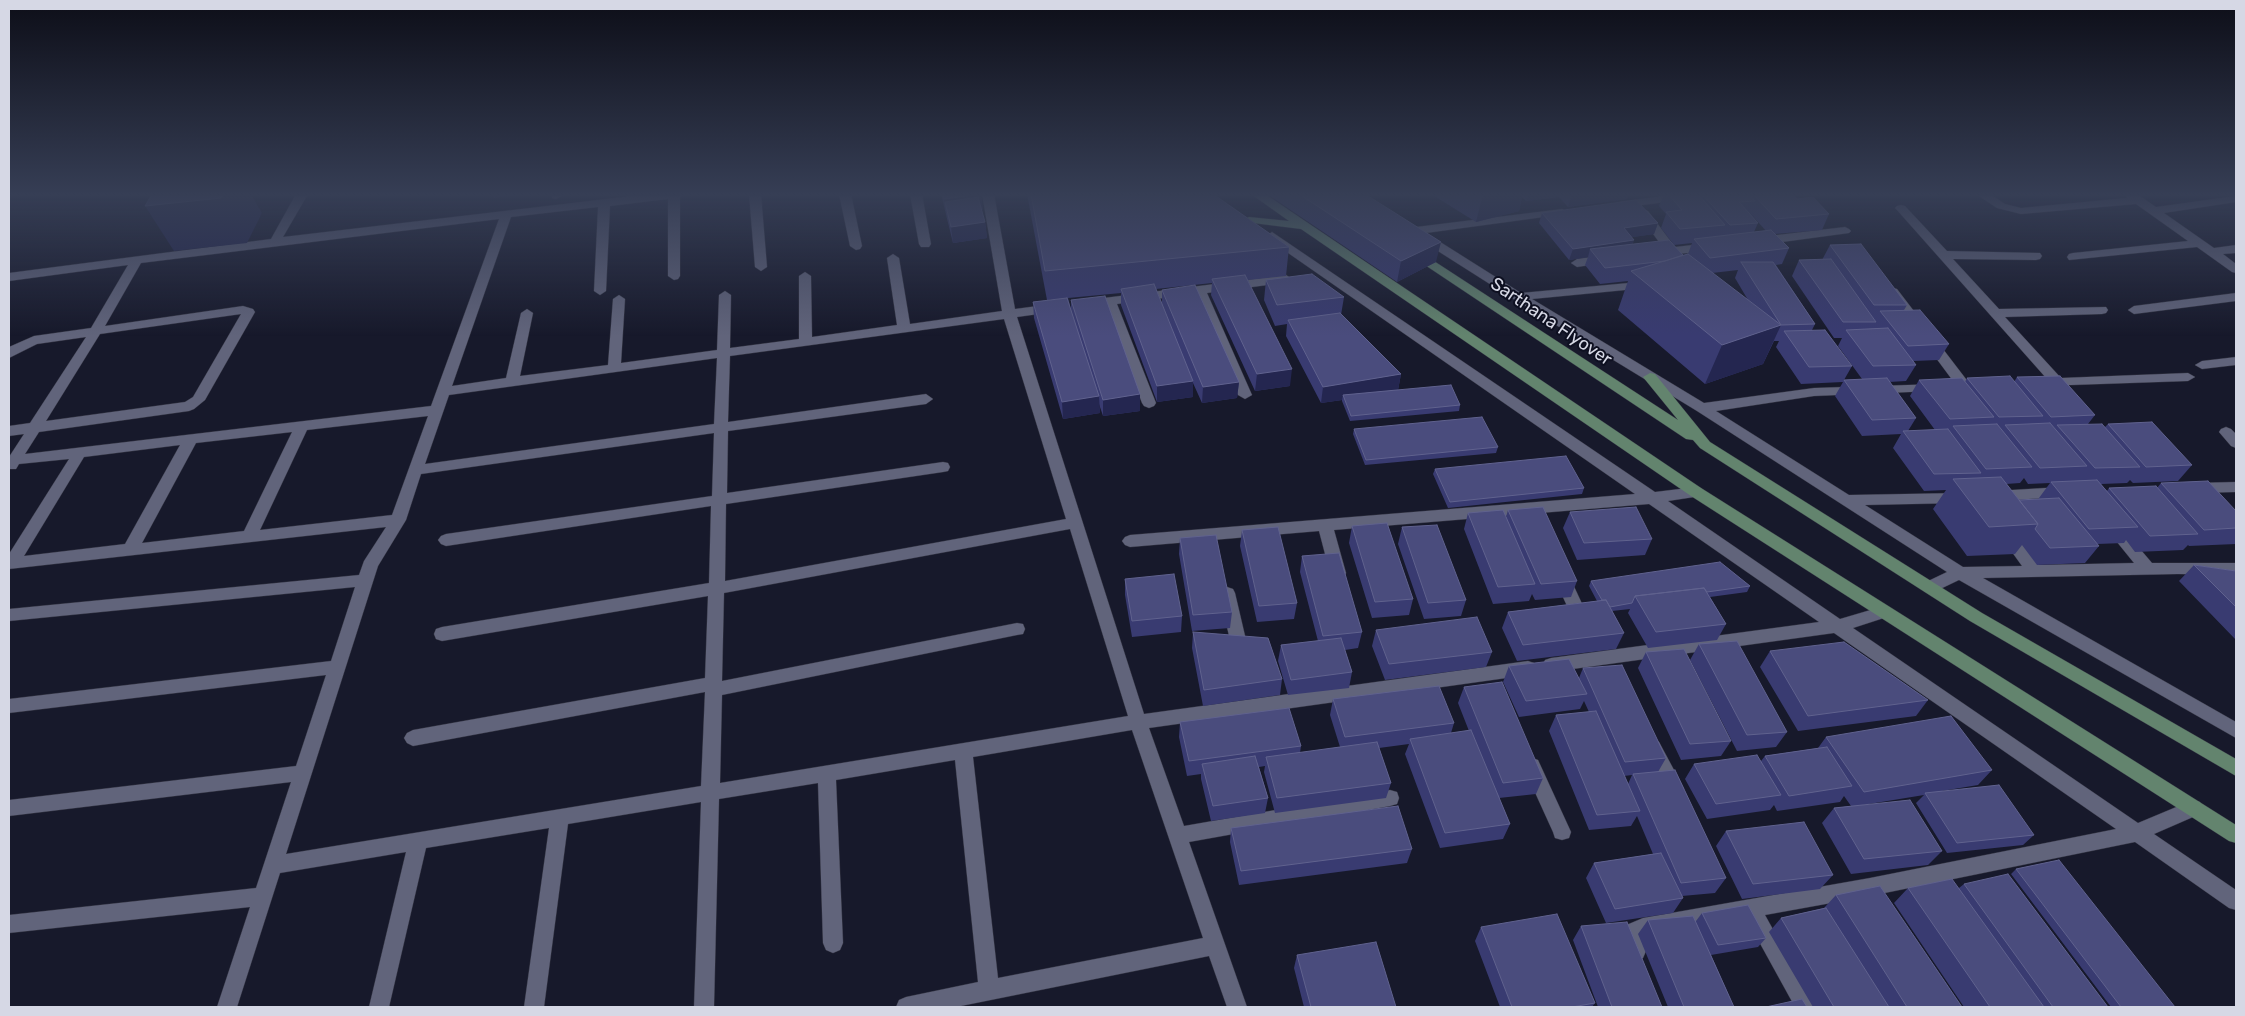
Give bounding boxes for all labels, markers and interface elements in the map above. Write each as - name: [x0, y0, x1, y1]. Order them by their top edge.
- street label: Sarthana Flyover: [1486, 273, 1616, 371]

